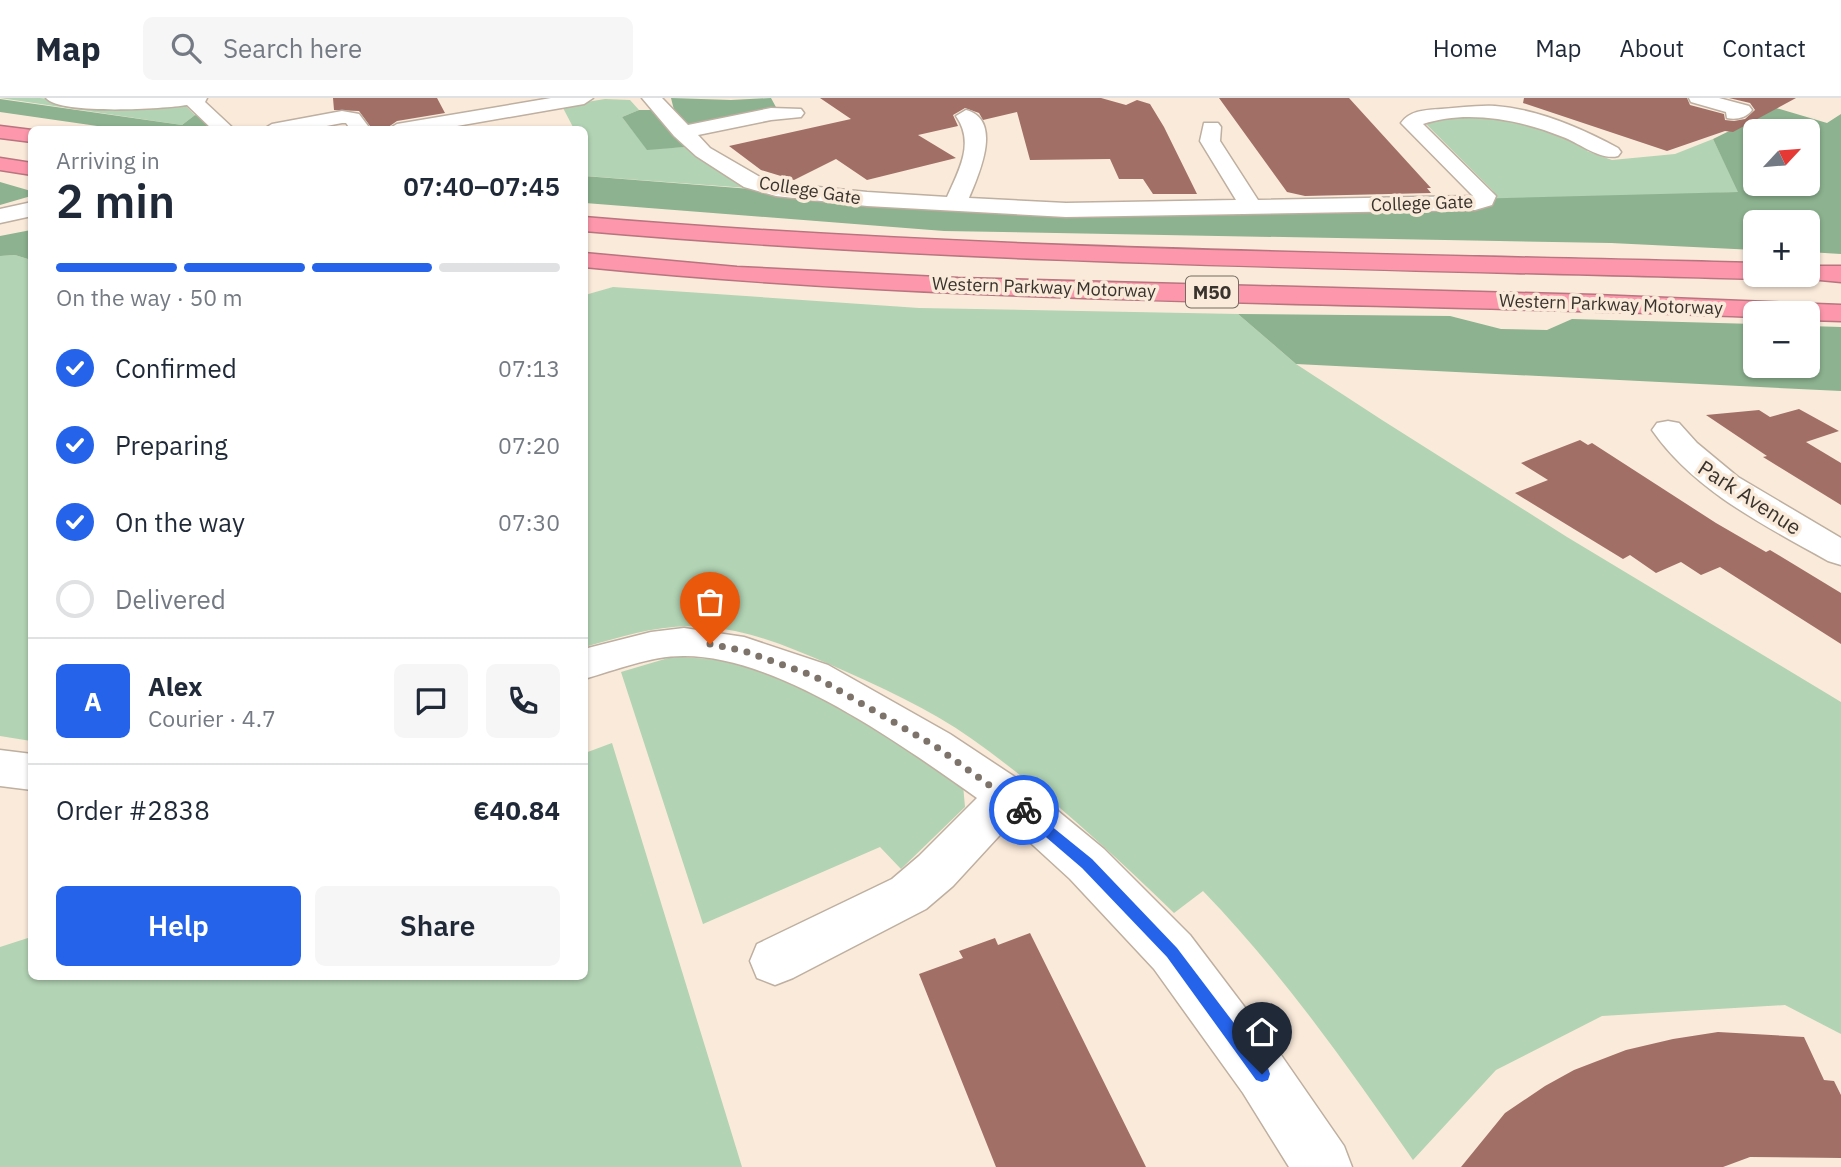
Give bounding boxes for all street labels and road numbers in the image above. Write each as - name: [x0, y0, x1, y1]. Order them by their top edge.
- street label: College Gate: [758, 171, 863, 209]
- street label: College Gate: [1370, 190, 1474, 216]
- street label: Western Parkway Motorway: [932, 272, 1156, 302]
- road number: M50: [1186, 276, 1238, 308]
- street label: Western Parkway Motorway: [1499, 289, 1723, 319]
- street label: Park Avenue: [1693, 453, 1807, 541]

